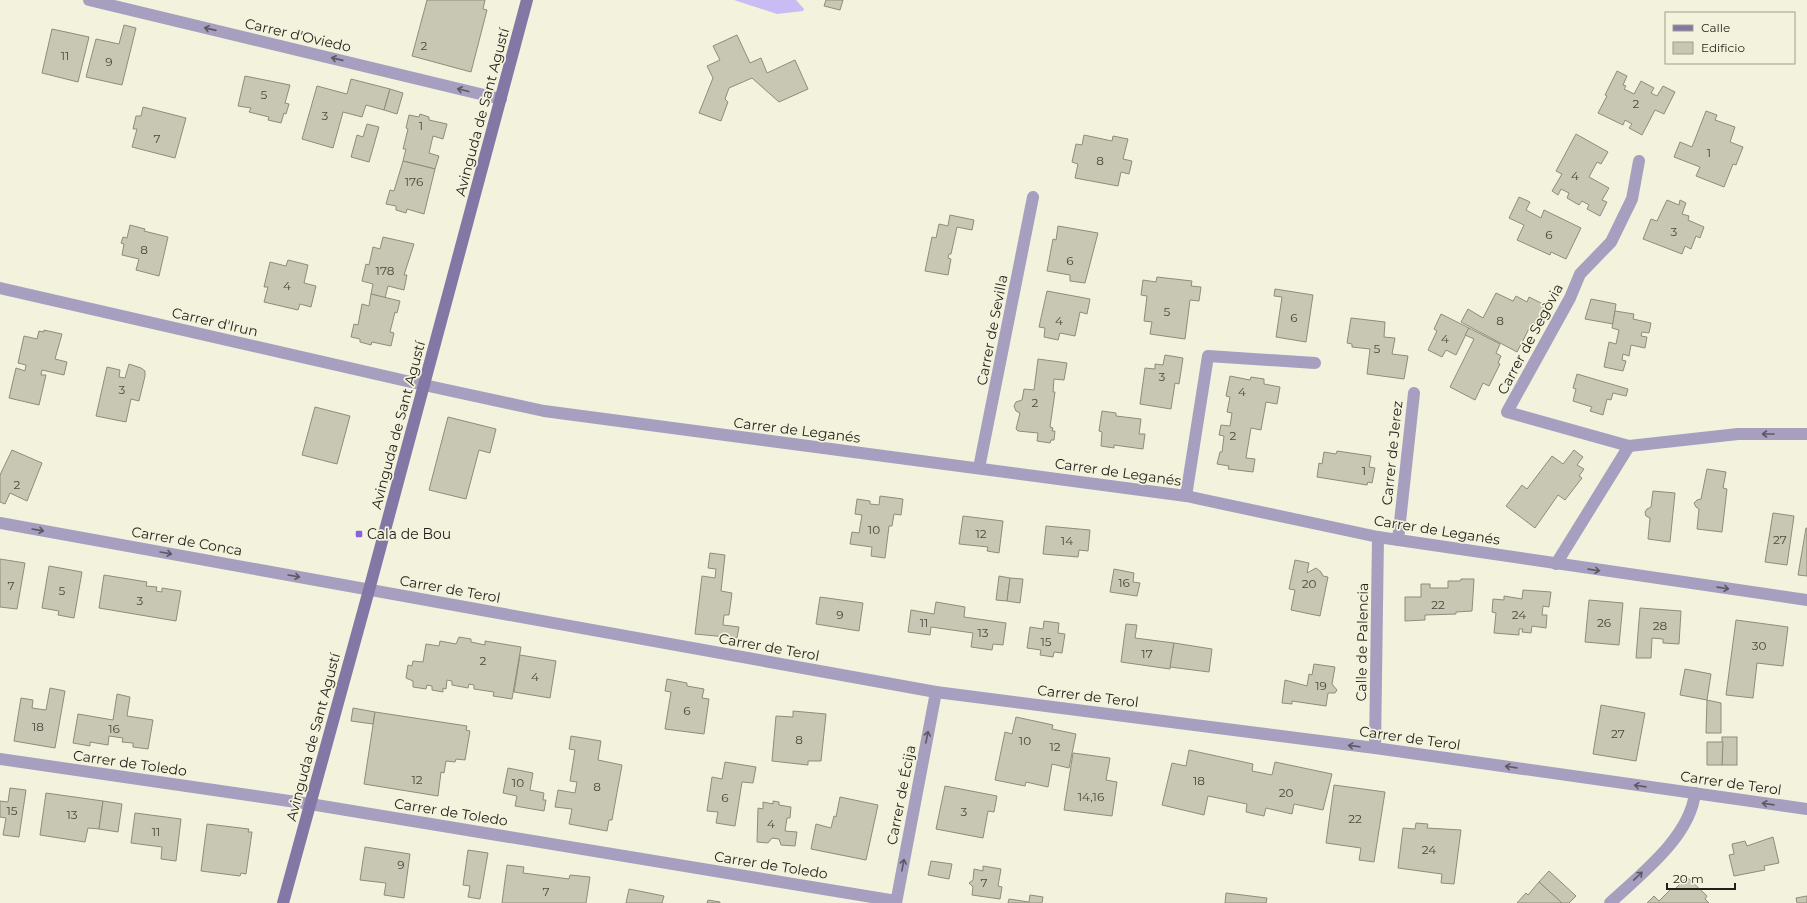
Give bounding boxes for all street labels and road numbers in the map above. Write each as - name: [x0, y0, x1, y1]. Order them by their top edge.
- street label: Carrer d'Oviedo: [243, 14, 353, 56]
- street label: Avinguda de Sant Agustí: [451, 25, 513, 198]
- street label: Carrer de Sevilla: [972, 273, 1012, 387]
- street label: Carrer de Segòvia: [1493, 280, 1567, 398]
- street label: Carrer d'Irun: [170, 303, 260, 341]
- street label: Avinguda de Sant Agustí: [367, 338, 429, 511]
- street label: Carrer de Jerez: [1378, 400, 1406, 506]
- street label: Carrer de Leganés: [733, 413, 862, 447]
- street label: Carrer de Leganés: [1054, 454, 1183, 490]
- street label: Carrer de Leganés: [1373, 511, 1502, 549]
- street label: Carrer de Conca: [130, 522, 244, 560]
- street label: Carrer de Terol: [398, 571, 502, 607]
- street label: Calle de Palencia: [1352, 582, 1372, 702]
- street label: Carrer de Terol: [717, 629, 821, 665]
- street label: Avinguda de Sant Agustí: [282, 650, 344, 823]
- street label: Carrer de Terol: [1036, 681, 1140, 711]
- street label: Carrer de Terol: [1358, 722, 1462, 754]
- street label: Carrer de Écija: [883, 744, 919, 846]
- street label: Carrer de Toledo: [72, 746, 188, 780]
- street label: Carrer de Terol: [1679, 767, 1783, 799]
- street label: Carrer de Toledo: [393, 794, 509, 830]
- street label: Carrer de Toledo: [713, 847, 829, 883]

